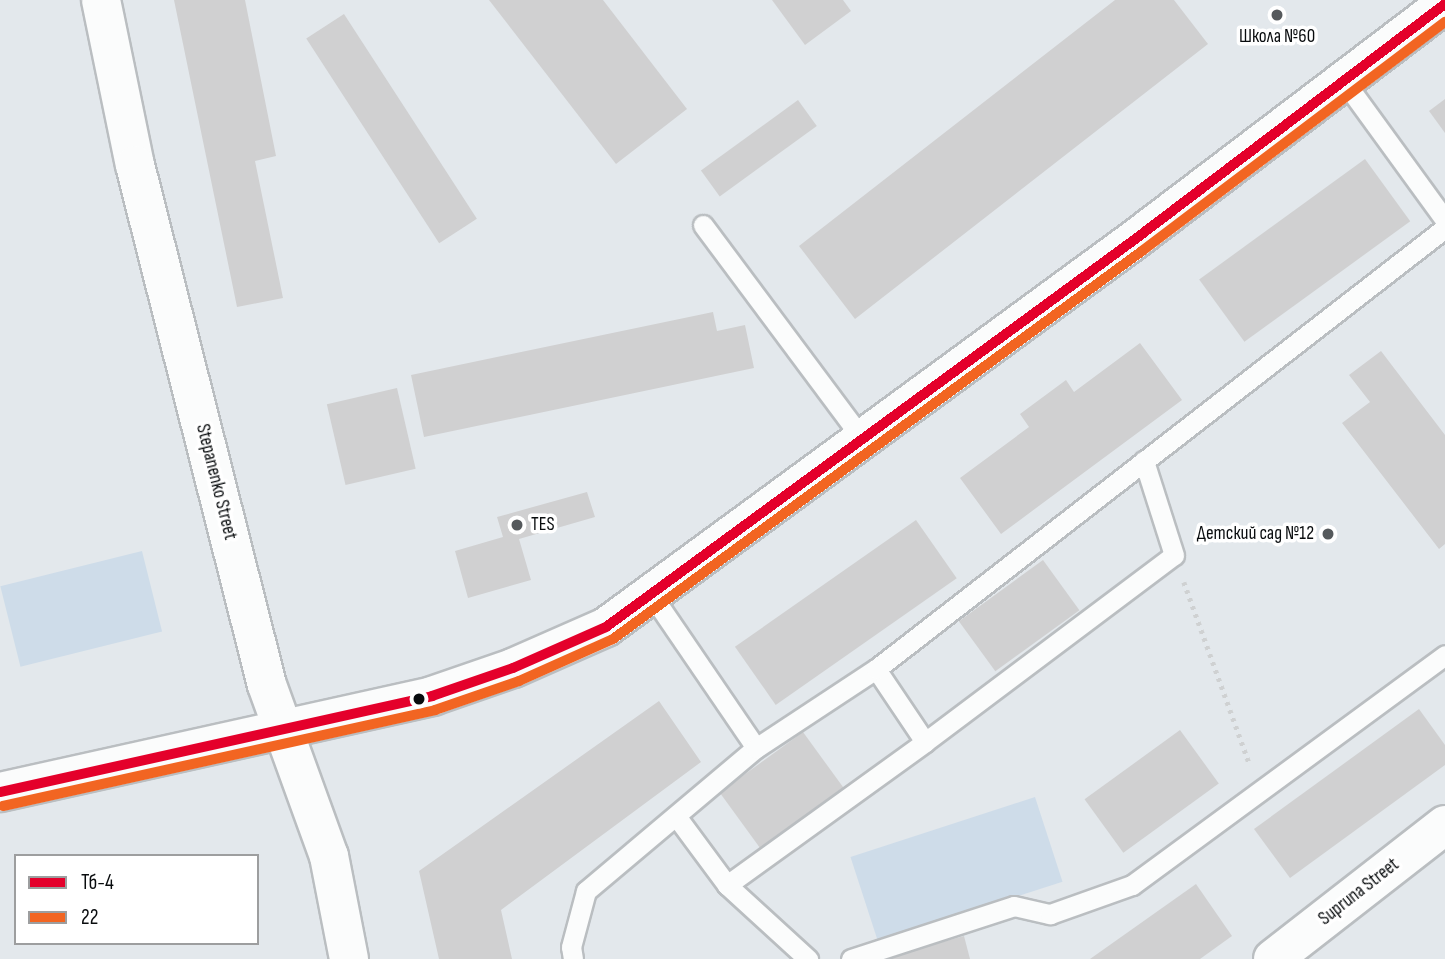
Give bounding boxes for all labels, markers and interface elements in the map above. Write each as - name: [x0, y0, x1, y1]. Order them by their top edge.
- marker: Школа №60: [1269, 7, 1285, 23]
- place label: Школа №60: [1239, 26, 1315, 48]
- street label: Stepanenko Street: [191, 422, 241, 542]
- place label: TES: [531, 514, 555, 536]
- marker: TES: [509, 517, 525, 533]
- place label: Детский сад №12: [1197, 523, 1314, 545]
- marker: Детский сад №12: [1320, 526, 1336, 542]
- unlabelled marker: [412, 692, 426, 706]
- street label: Supruna Street: [1314, 853, 1404, 931]
- legend: [14, 854, 259, 945]
- text: Тб-4: [81, 870, 114, 895]
- text: 22: [81, 905, 98, 930]

